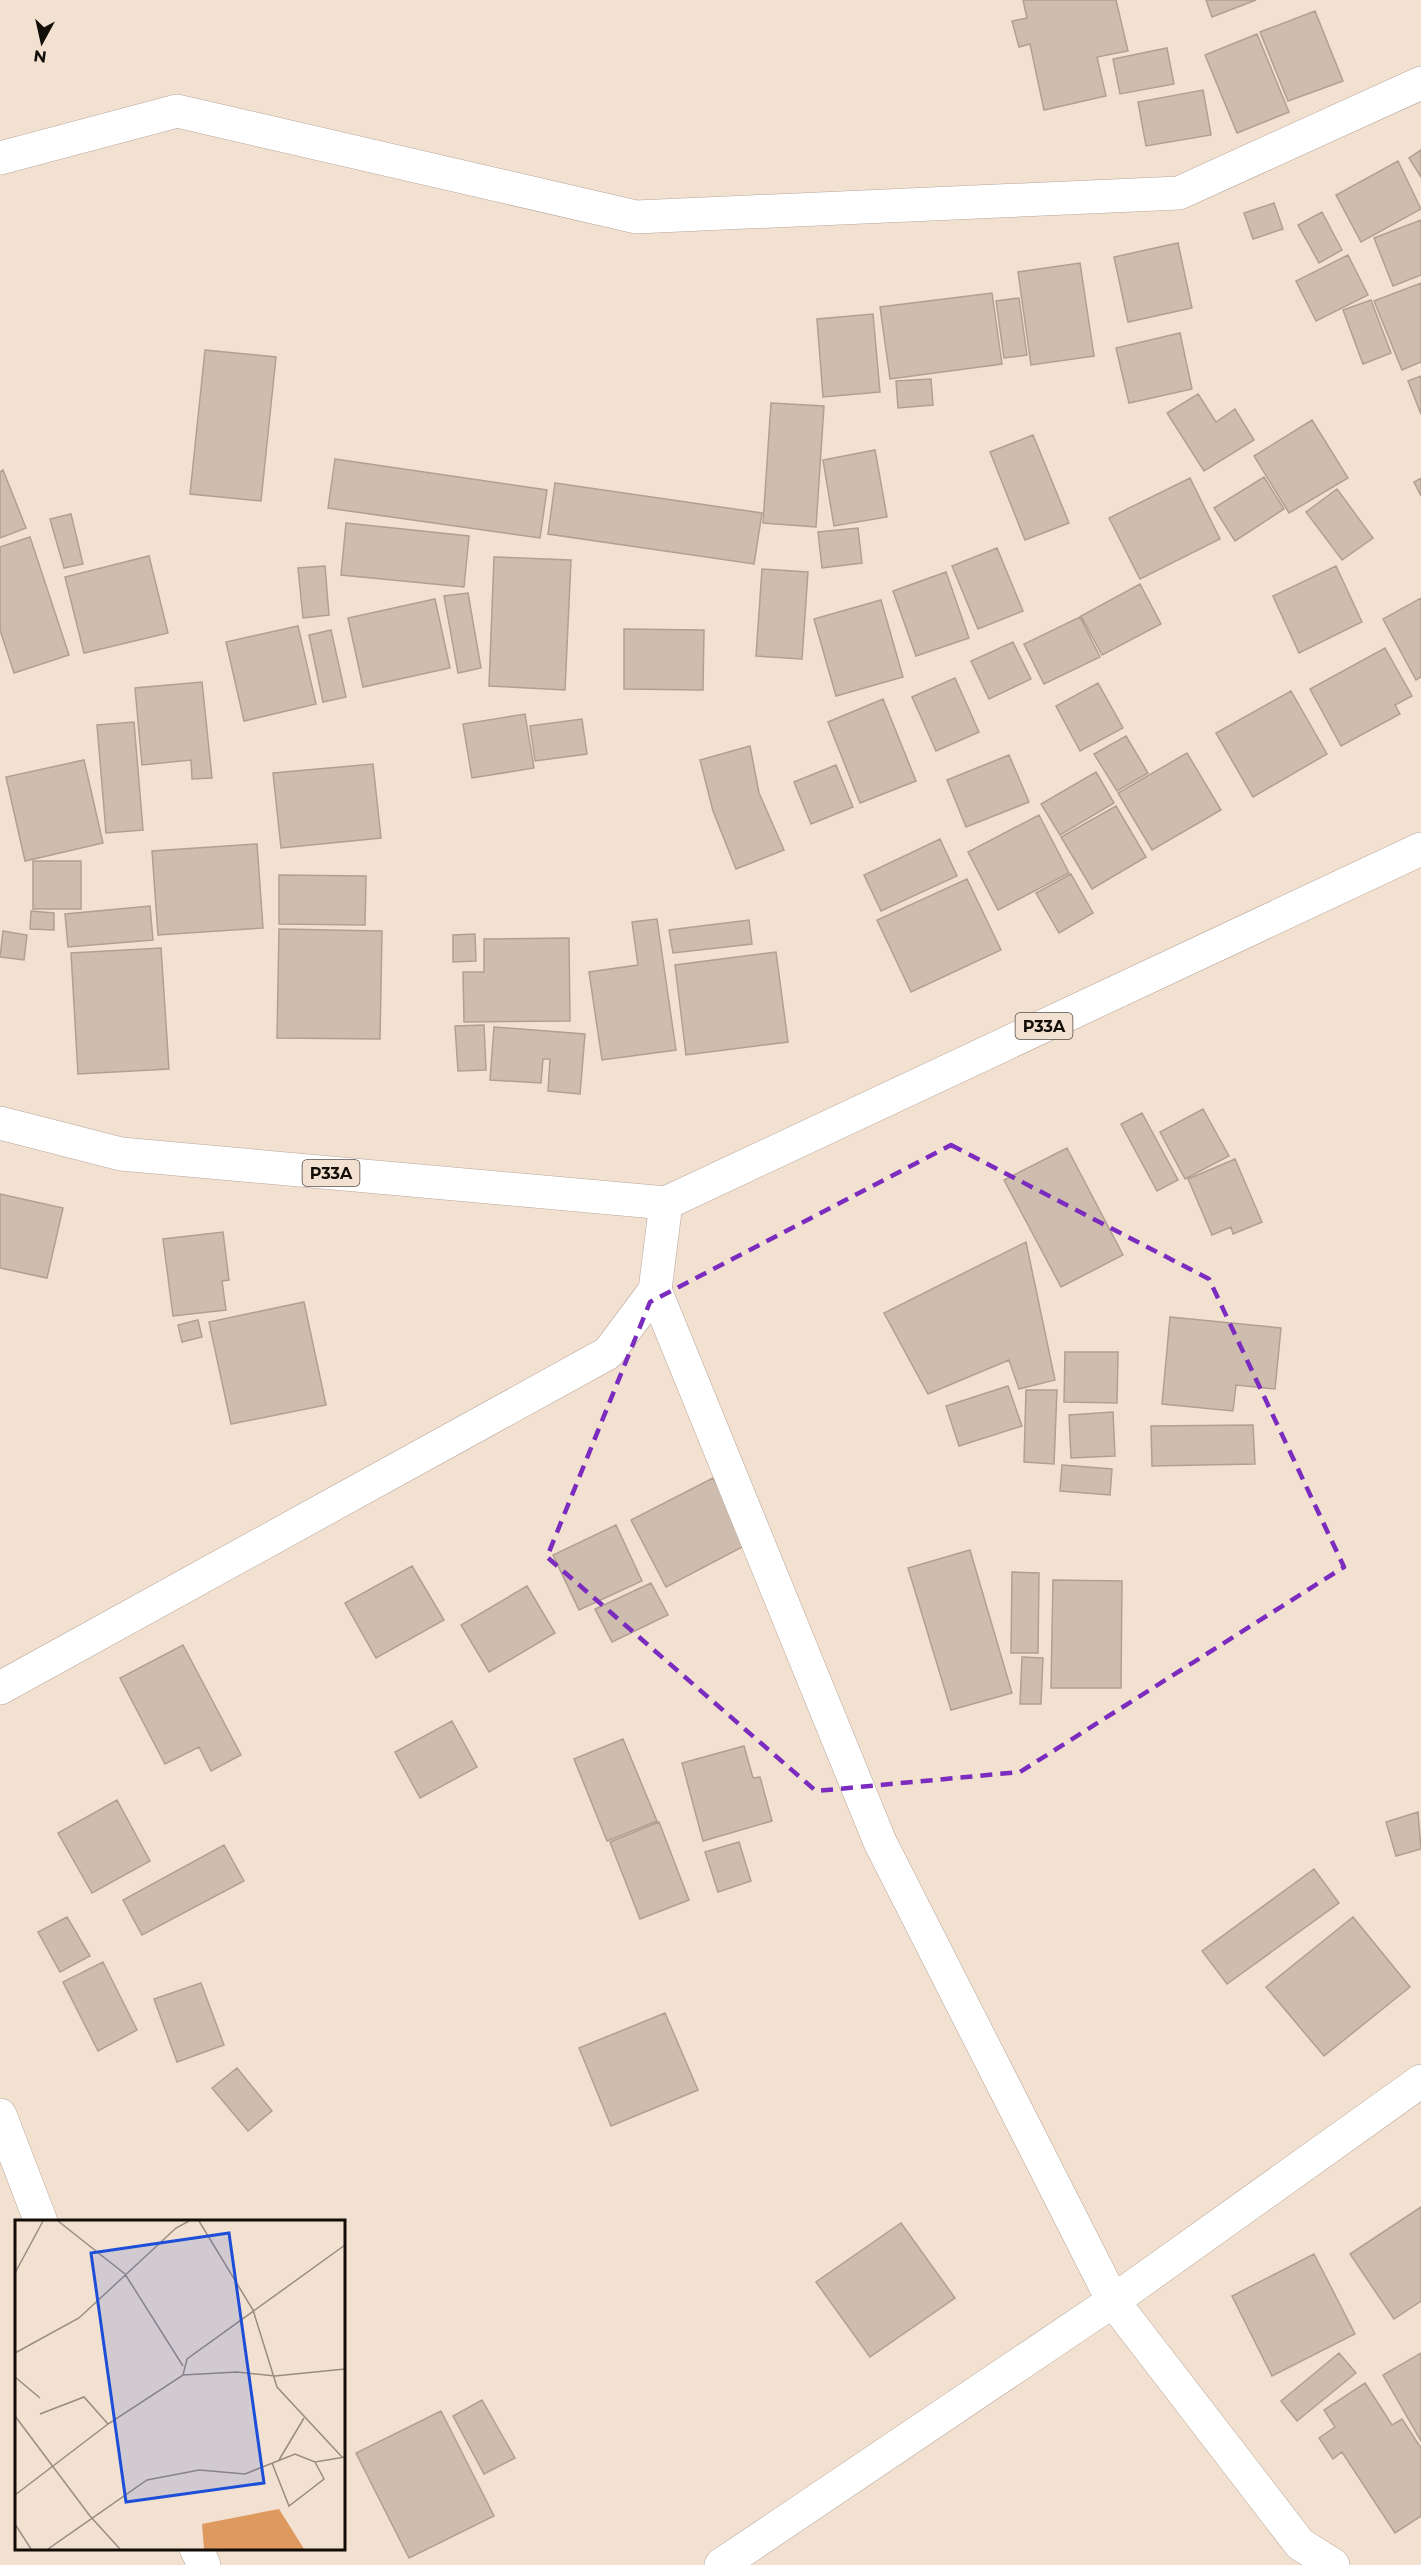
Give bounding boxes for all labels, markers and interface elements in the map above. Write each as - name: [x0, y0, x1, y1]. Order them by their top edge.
- north arrow: [12, 12, 72, 72]
- text: N: [32, 46, 48, 67]
- road number: P33A: [1016, 1013, 1072, 1039]
- road number: P33A: [302, 1160, 360, 1186]
- inset map: [15, 2220, 345, 2550]

